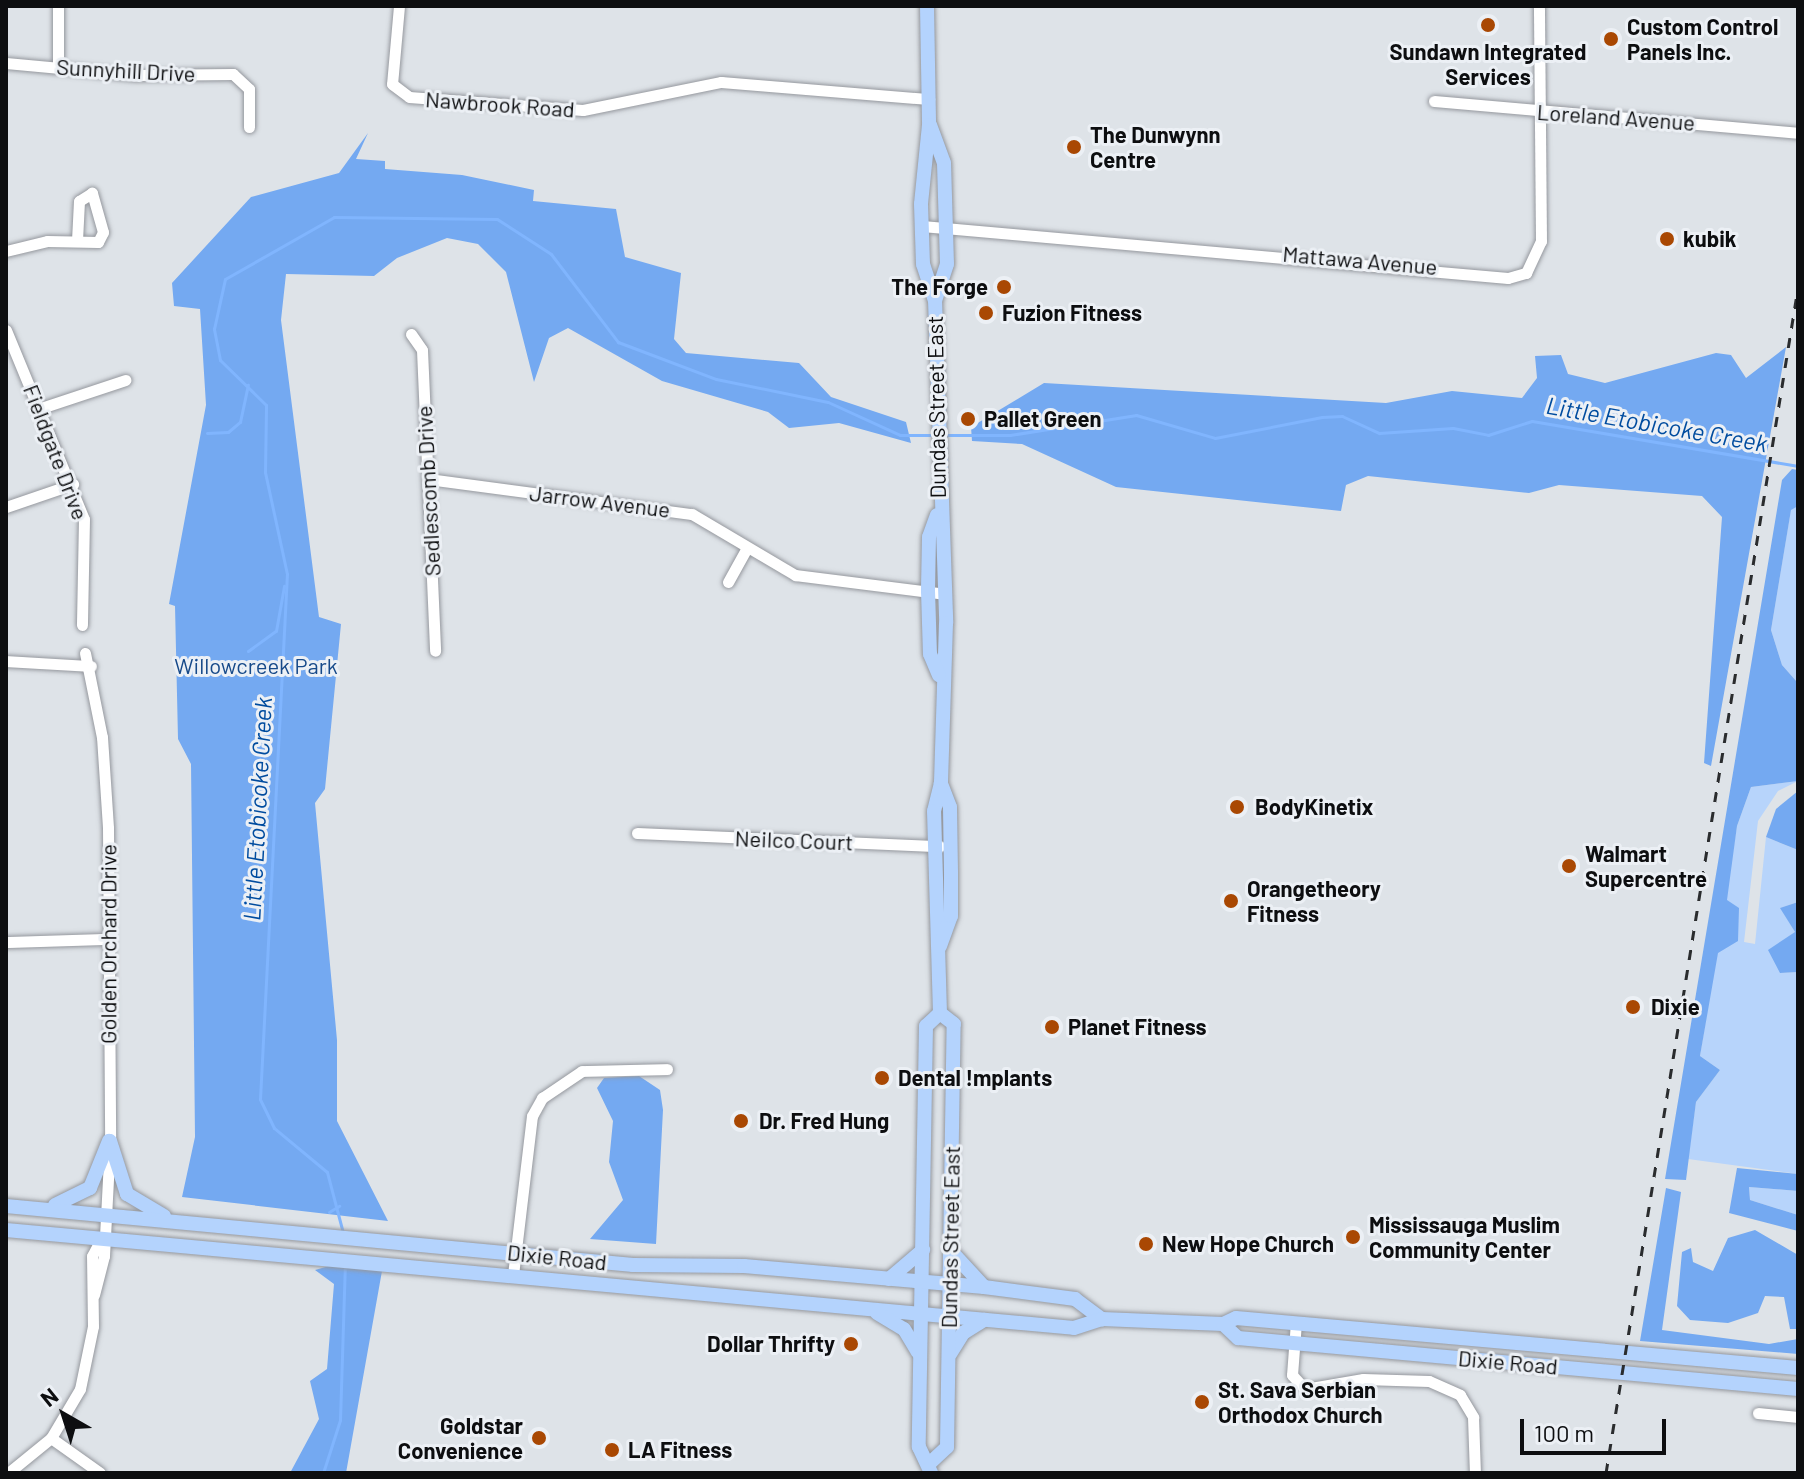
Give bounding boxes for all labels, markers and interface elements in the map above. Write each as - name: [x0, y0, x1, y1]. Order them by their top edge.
- place label: Custom Control Panels Inc.: [1627, 13, 1778, 64]
- marker: Sundawn Integrated Services: [1479, 16, 1497, 34]
- marker: Custom Control Panels Inc.: [1602, 30, 1620, 48]
- place label: Sundawn Integrated Services: [1389, 38, 1587, 90]
- street label: Sunnyhill Drive: [56, 53, 196, 87]
- street label: Nawbrook Road: [424, 86, 576, 122]
- street label: Loreland Avenue: [1536, 98, 1696, 136]
- place label: The Dunwynn Centre: [1090, 121, 1221, 172]
- marker: The Dunwynn Centre: [1065, 138, 1083, 156]
- place label: kubik: [1683, 226, 1737, 252]
- marker: kubik: [1658, 230, 1676, 248]
- street label: Mattawa Avenue: [1282, 240, 1438, 280]
- place label: The Forge: [891, 274, 988, 300]
- marker: The Forge: [995, 278, 1013, 296]
- place label: Fuzion Fitness: [1002, 300, 1142, 326]
- marker: Fuzion Fitness: [977, 304, 995, 322]
- street label: Dundas Street East: [921, 315, 951, 499]
- street label: Fieldgate Drive: [18, 381, 94, 523]
- water label: Little Etobicoke Creek: [1544, 390, 1770, 458]
- street label: Sedlescomb Drive: [410, 405, 446, 577]
- place label: Pallet Green: [984, 406, 1102, 432]
- marker: Pallet Green: [959, 410, 977, 428]
- street label: Jarrow Avenue: [528, 479, 672, 523]
- park label: Willowcreek Park: [174, 653, 338, 679]
- water label: Little Etobicoke Creek: [237, 696, 277, 922]
- place label: BodyKinetix: [1255, 794, 1373, 820]
- marker: BodyKinetix: [1226, 796, 1248, 818]
- street label: Neilco Court: [734, 825, 854, 855]
- place label: Walmart Supercentre: [1585, 840, 1707, 892]
- street label: Golden Orchard Drive: [95, 844, 121, 1044]
- marker: Walmart Supercentre: [1560, 857, 1578, 875]
- place label: Orangetheory Fitness: [1247, 875, 1381, 926]
- marker: Orangetheory Fitness: [1222, 892, 1240, 910]
- place label: Dixie: [1651, 994, 1700, 1020]
- marker: Dixie: [1622, 996, 1644, 1018]
- place label: Planet Fitness: [1068, 1014, 1207, 1040]
- marker: Planet Fitness: [1043, 1018, 1061, 1036]
- place label: Dental !mplants: [898, 1065, 1052, 1091]
- marker: Dental !mplants: [873, 1069, 891, 1087]
- place label: Dr. Fred Hung: [759, 1108, 889, 1134]
- marker: Dr. Fred Hung: [730, 1110, 752, 1132]
- street label: Dundas Street East: [935, 1145, 965, 1329]
- place label: Mississauga Muslim Community Center: [1369, 1211, 1560, 1262]
- marker: Mississauga Muslim Community Center: [1344, 1228, 1362, 1246]
- place label: New Hope Church: [1162, 1231, 1334, 1257]
- marker: New Hope Church: [1137, 1235, 1155, 1253]
- street label: Dixie Road: [506, 1239, 608, 1275]
- place label: Dollar Thrifty: [707, 1331, 835, 1357]
- marker: Dollar Thrifty: [842, 1335, 860, 1353]
- street label: Dixie Road: [1457, 1344, 1559, 1380]
- north arrow: [24, 1375, 104, 1455]
- place label: St. Sava Serbian Orthodox Church: [1218, 1376, 1383, 1428]
- text: N: [35, 1382, 63, 1411]
- marker: St. Sava Serbian Orthodox Church: [1193, 1393, 1211, 1411]
- scale bar: [1524, 1403, 1670, 1453]
- place label: Goldstar Convenience: [398, 1412, 523, 1464]
- text: 100 m: [1534, 1418, 1594, 1447]
- marker: Goldstar Convenience: [530, 1429, 548, 1447]
- place label: LA Fitness: [628, 1437, 732, 1463]
- marker: LA Fitness: [603, 1441, 621, 1459]

